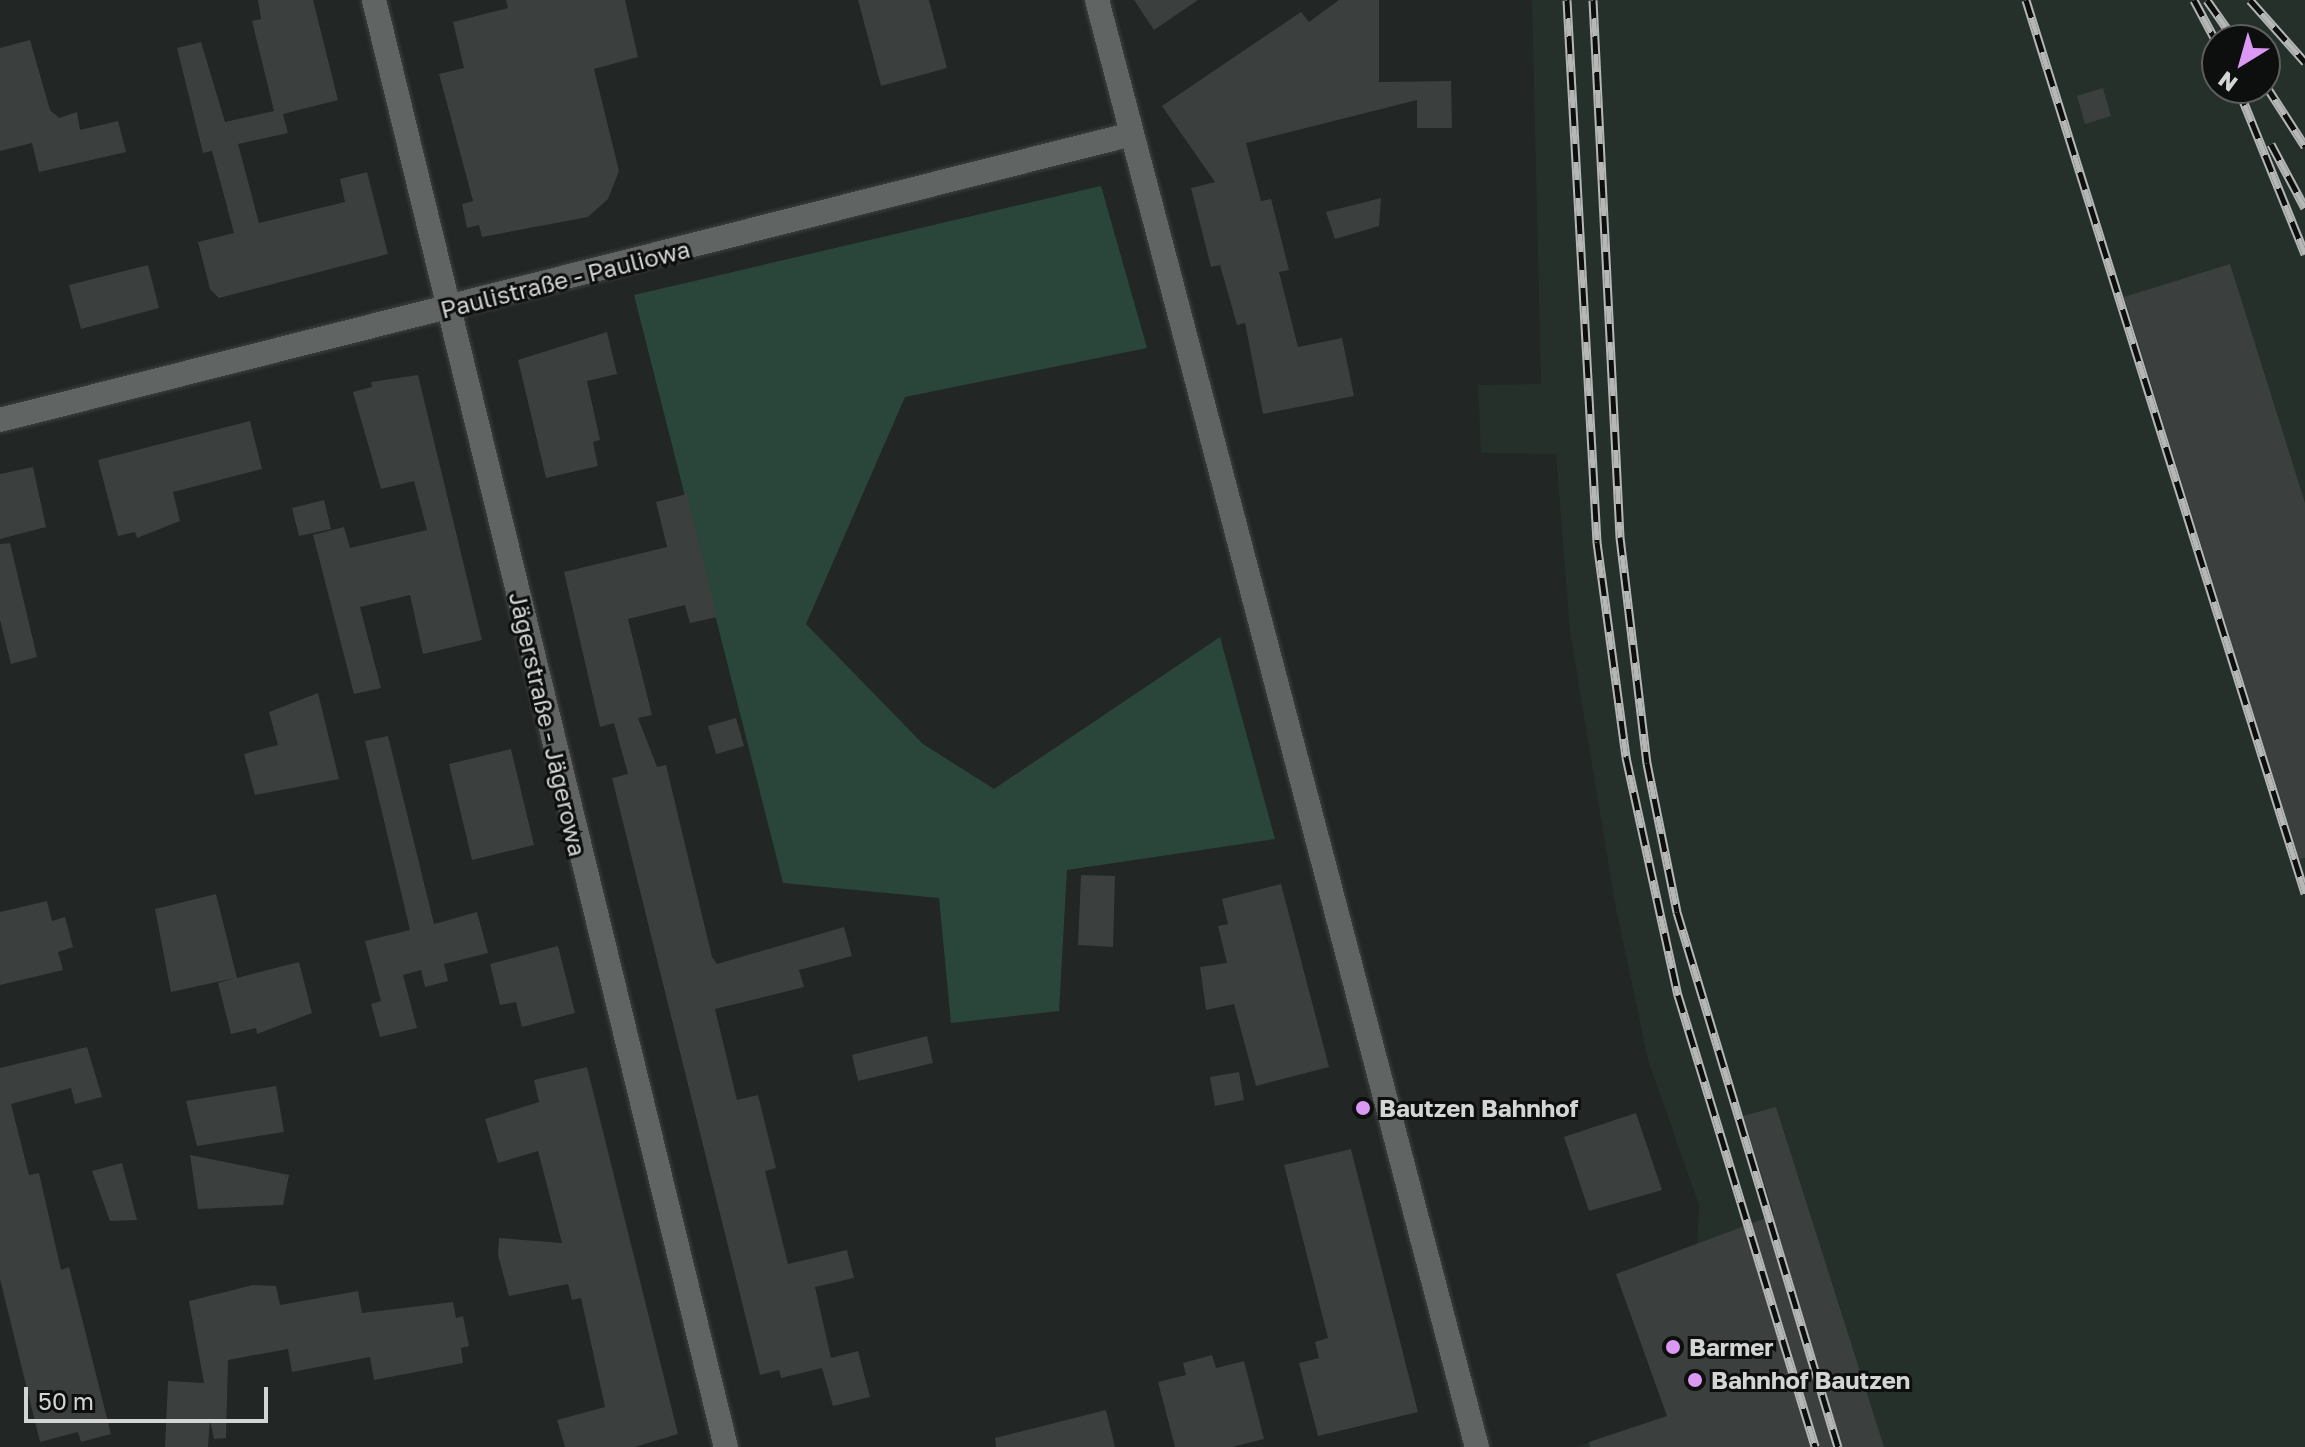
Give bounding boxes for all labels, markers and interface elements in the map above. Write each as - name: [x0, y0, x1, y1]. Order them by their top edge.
- north arrow: [2201, 24, 2281, 104]
- text: N: [2213, 66, 2242, 98]
- street label: Paulistraße - Pauliowa: [437, 234, 693, 324]
- street label: Jägerstraße - Jägerowa: [504, 589, 592, 859]
- place label: Bautzen Bahnhof: [1379, 1094, 1578, 1122]
- marker: Bautzen Bahnhof: [1354, 1099, 1372, 1117]
- place label: Barmer: [1689, 1333, 1774, 1361]
- marker: Barmer: [1664, 1338, 1682, 1356]
- place label: Bahnhof Bautzen: [1711, 1366, 1910, 1394]
- scale bar: [28, 1371, 272, 1421]
- marker: Bahnhof Bautzen: [1686, 1371, 1704, 1389]
- text: 50 m: [38, 1386, 94, 1415]

